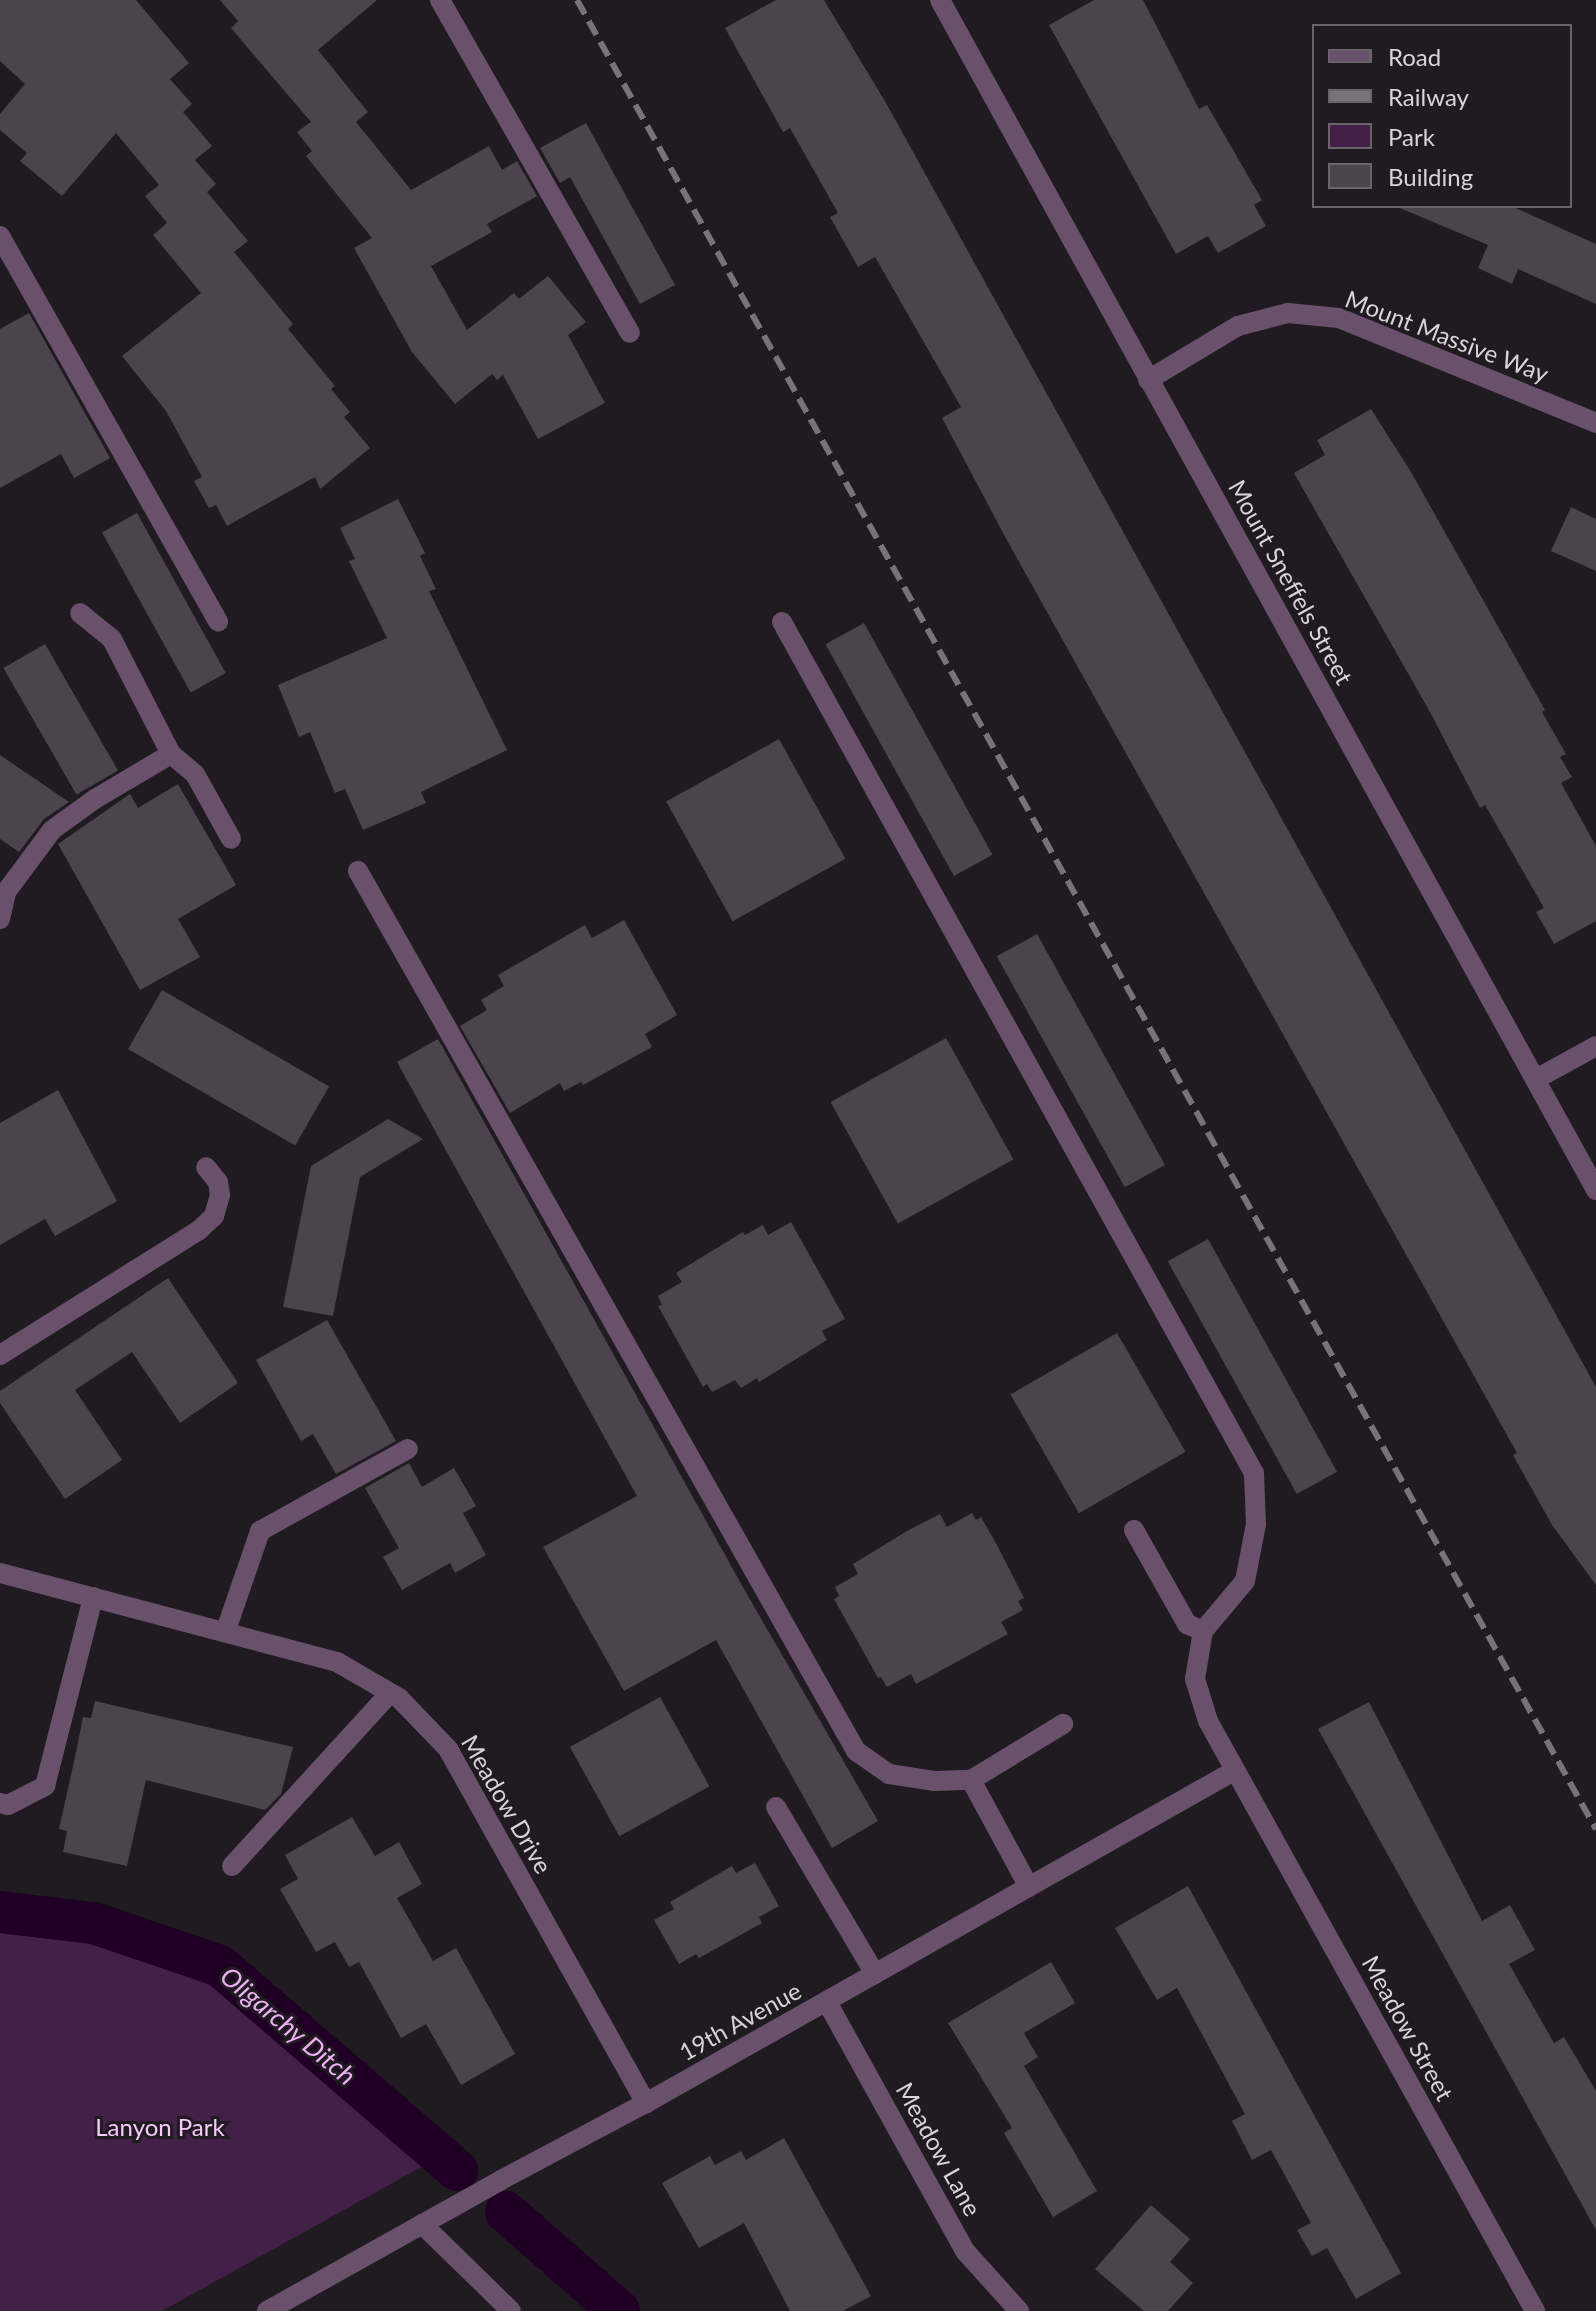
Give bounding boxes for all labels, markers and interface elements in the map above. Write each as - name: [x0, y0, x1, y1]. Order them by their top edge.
- legend: [1312, 24, 1572, 208]
- text: Road: [1388, 42, 1441, 71]
- text: Railway: [1388, 82, 1469, 111]
- text: Park: [1388, 122, 1435, 151]
- text: Building: [1388, 162, 1473, 191]
- street label: Mount Massive Way: [1341, 284, 1553, 388]
- street label: Mount Sneffels Street: [1223, 475, 1359, 689]
- street label: Meadow Drive: [456, 1729, 558, 1879]
- street label: Meadow Street: [1356, 1950, 1460, 2106]
- water label: Oligarchy Ditch: [214, 1960, 362, 2092]
- street label: 19th Avenue: [674, 1976, 806, 2066]
- street label: Meadow Lane: [890, 2077, 988, 2221]
- park label: Lanyon Park: [95, 2113, 225, 2141]

